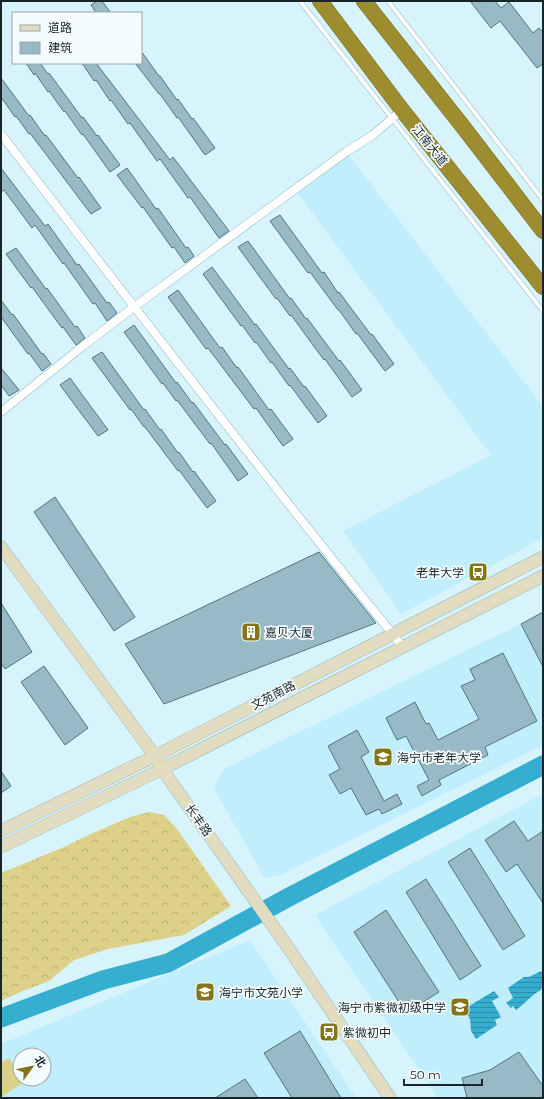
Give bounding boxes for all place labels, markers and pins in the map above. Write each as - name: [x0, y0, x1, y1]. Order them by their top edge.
- bus stop icon: 老年大学: [467, 561, 489, 583]
- place label: 老年大学: [416, 565, 464, 580]
- building icon: 嘉贝大厦: [240, 621, 262, 643]
- place label: 嘉贝大厦: [265, 625, 313, 640]
- school or university icon: 海宁市老年大学: [372, 746, 394, 768]
- place label: 海宁市老年大学: [397, 750, 481, 765]
- school or university icon: 海宁市文苑小学: [194, 981, 216, 1003]
- place label: 海宁市文苑小学: [219, 985, 303, 1000]
- school or university icon: 海宁市紫微初级中学: [449, 996, 471, 1018]
- place label: 海宁市紫微初级中学: [338, 1000, 446, 1015]
- bus stop icon: 紫微初中: [318, 1021, 340, 1043]
- place label: 紫微初中: [343, 1025, 391, 1040]

